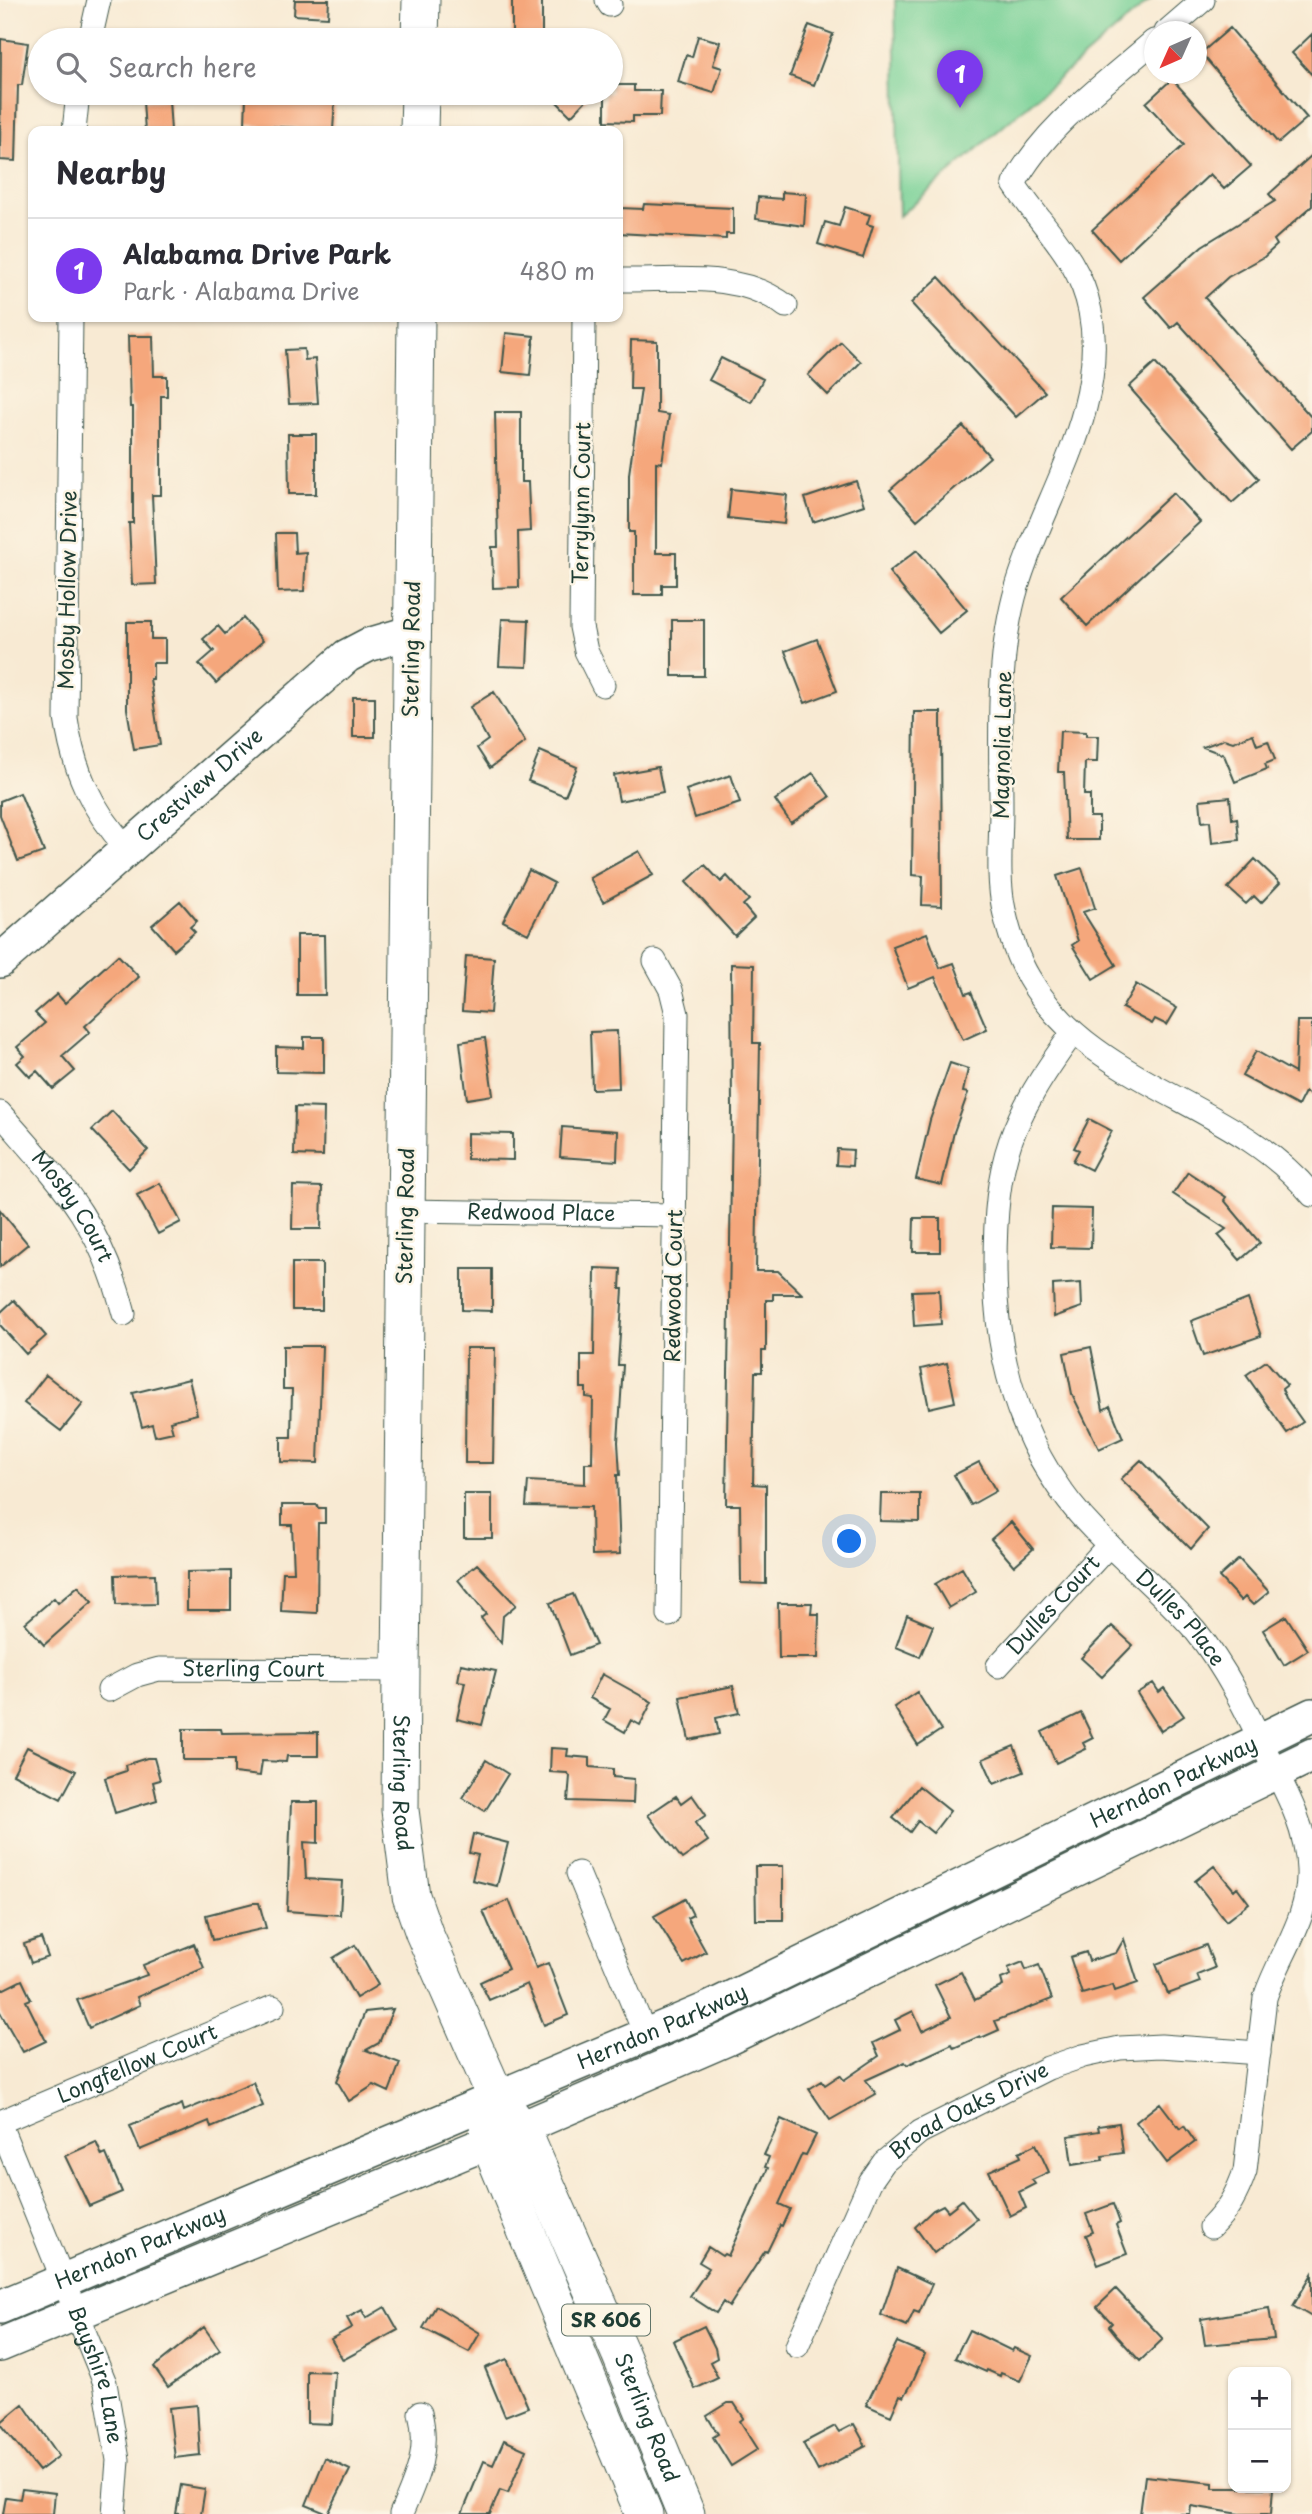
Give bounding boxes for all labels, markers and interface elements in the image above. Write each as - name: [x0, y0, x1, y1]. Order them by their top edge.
- north arrow: [1144, 21, 1207, 84]
- search box: [28, 28, 623, 105]
- text: Search here: [108, 47, 257, 86]
- icon: search: [52, 48, 90, 86]
- pin: 1: [937, 50, 983, 108]
- text: Nearby: [56, 149, 166, 194]
- text: Alabama Drive Park: [123, 234, 391, 273]
- text: 1: [74, 253, 85, 288]
- text: 480 m: [520, 253, 595, 288]
- text: Park · Alabama Drive: [123, 273, 359, 308]
- street label: Terrylynn Court: [563, 422, 597, 584]
- street label: Mosby Hollow Drive: [48, 490, 84, 690]
- street label: Sterling Road: [393, 580, 427, 718]
- street label: Magnolia Lane: [984, 670, 1018, 819]
- street label: Crestview Drive: [128, 719, 269, 849]
- street label: Mosby Court: [25, 1142, 123, 1267]
- street label: Sterling Road: [387, 1147, 421, 1285]
- street label: Redwood Place: [467, 1194, 615, 1228]
- street label: Redwood Court: [655, 1209, 689, 1363]
- your location: [832, 1524, 866, 1558]
- street label: Dulles Court: [997, 1547, 1106, 1662]
- street label: Dulles Place: [1129, 1560, 1235, 1672]
- street label: Sterling Court: [182, 1651, 325, 1684]
- street label: Sterling Road: [386, 1714, 423, 1853]
- street label: Herndon Parkway: [1084, 1726, 1262, 1835]
- street label: Herndon Parkway: [572, 1974, 752, 2076]
- street label: Longfellow Court: [51, 2014, 222, 2110]
- street label: Broad Oaks Drive: [881, 2052, 1053, 2166]
- street label: Herndon Parkway: [49, 2196, 230, 2296]
- street label: Bayshire Lane: [61, 2300, 133, 2446]
- road number: SR 606: [562, 2304, 650, 2336]
- street label: Sterling Road: [608, 2348, 689, 2487]
- map controls: [1228, 2367, 1291, 2493]
- button: +: [1228, 2367, 1291, 2430]
- button: −: [1228, 2430, 1291, 2493]

